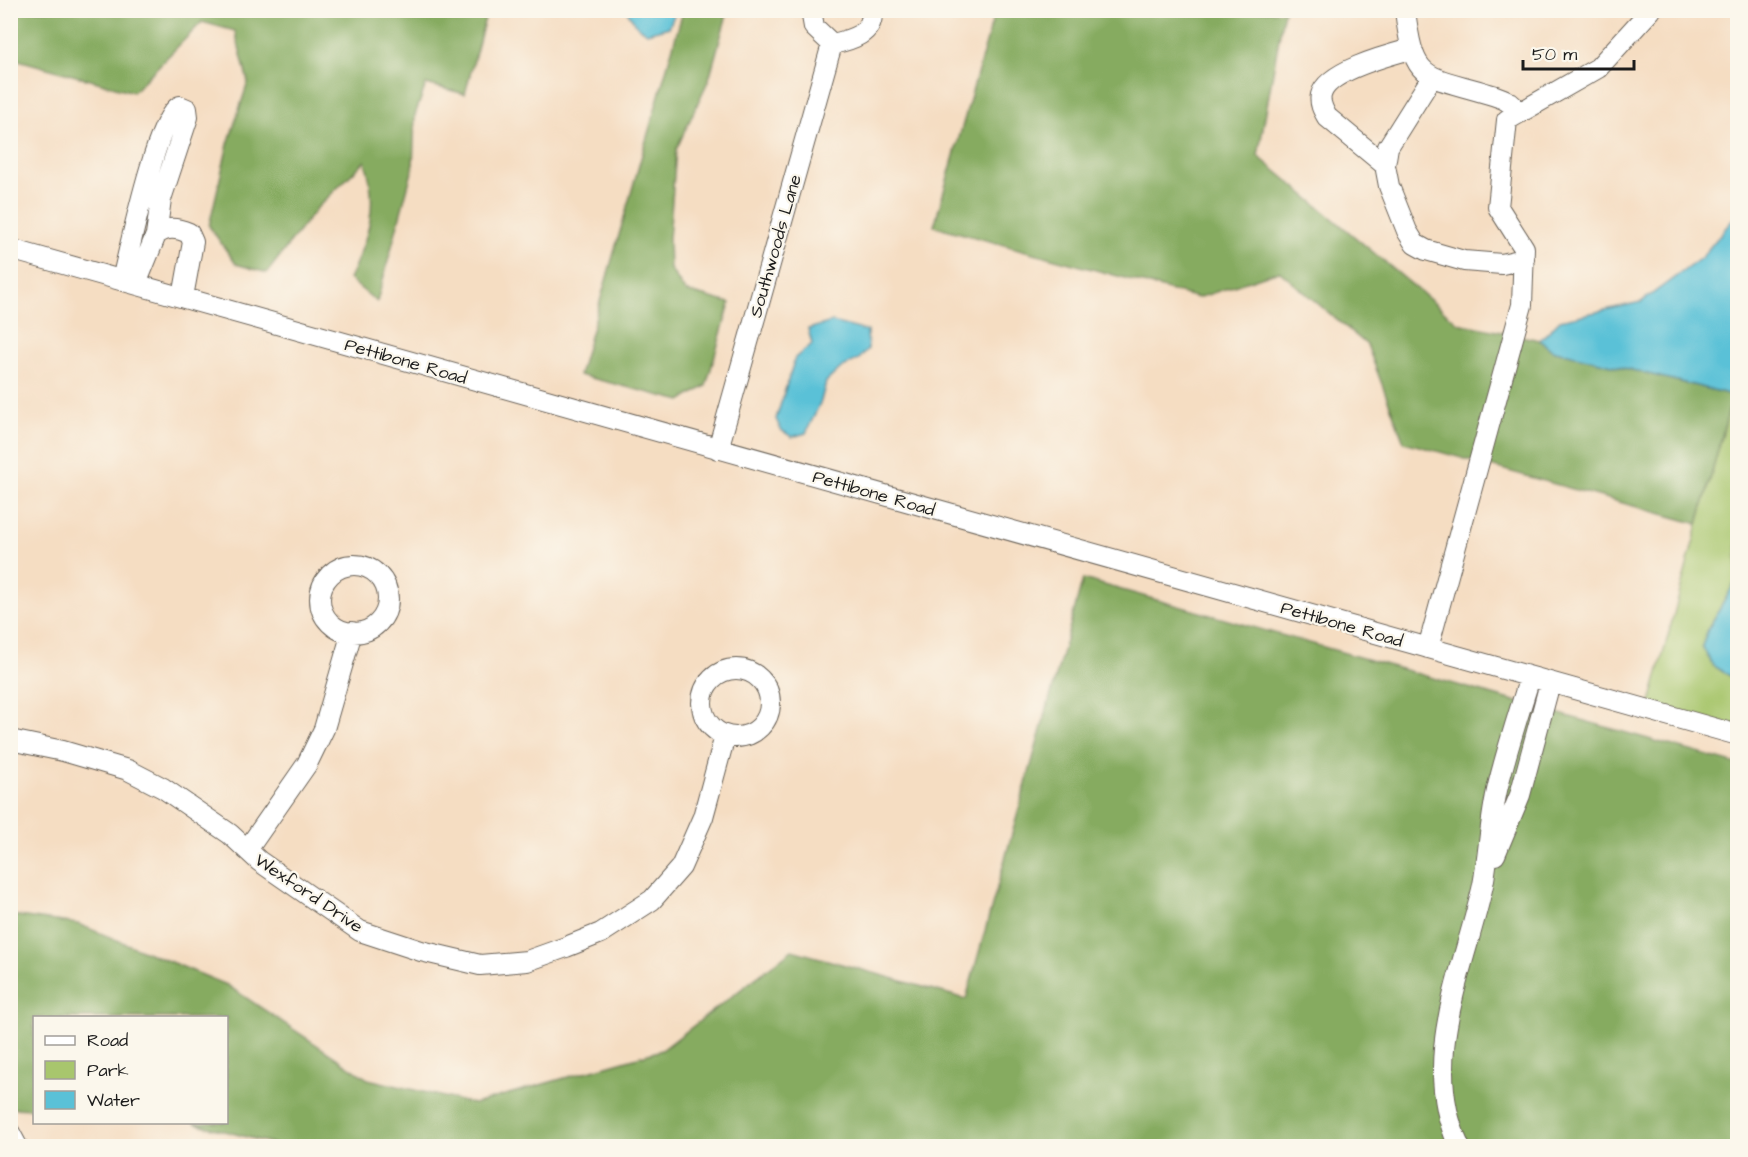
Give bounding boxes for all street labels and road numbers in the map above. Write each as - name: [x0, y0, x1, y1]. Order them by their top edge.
- street label: Southwoods Lane: [743, 171, 808, 321]
- street label: Pettibone Road: [342, 332, 470, 391]
- street label: Pettibone Road: [810, 464, 938, 523]
- street label: Pettibone Road: [1278, 595, 1406, 654]
- street label: Wexford Drive: [250, 848, 368, 939]

